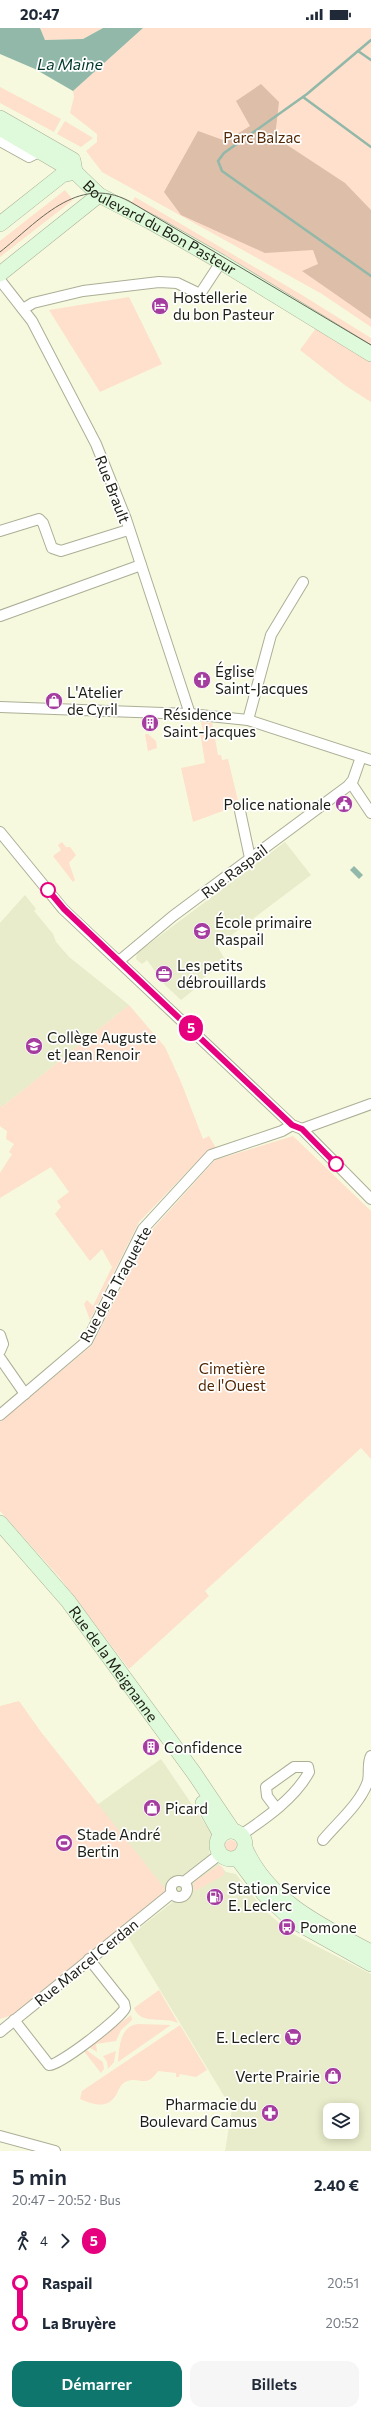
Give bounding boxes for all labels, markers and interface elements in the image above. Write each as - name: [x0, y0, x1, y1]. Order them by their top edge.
- text: 20:47: [20, 5, 60, 23]
- water label: La Maine: [37, 54, 103, 73]
- park label: Parc Balzac: [223, 128, 301, 146]
- street label: Boulevard du Bon Pasteur: [80, 176, 240, 278]
- place label: Hostellerie du bon Pasteur: [173, 288, 275, 323]
- hotel icon: Hostellerie du bon Pasteur: [150, 296, 170, 316]
- street label: Rue Brault: [92, 453, 134, 525]
- place label: Église Saint-Jacques: [215, 661, 308, 697]
- church icon: Église Saint-Jacques: [192, 670, 212, 690]
- place label: L'Atelier de Cyril: [67, 683, 123, 718]
- shop icon: L'Atelier de Cyril: [44, 691, 64, 711]
- place label: Résidence Saint-Jacques: [163, 705, 256, 740]
- building icon: Résidence Saint-Jacques: [140, 713, 160, 733]
- public building icon: Police nationale: [334, 794, 354, 814]
- place label: Police nationale: [223, 795, 331, 813]
- street label: Rue Raspail: [197, 840, 271, 902]
- unlabelled marker: [40, 882, 56, 898]
- place label: École primaire Raspail: [215, 912, 312, 948]
- school or university icon: École primaire Raspail: [192, 921, 212, 941]
- place label: Les petits débrouillards: [177, 956, 266, 991]
- office icon: Les petits débrouillards: [154, 964, 174, 984]
- line badge: 5: [178, 1015, 204, 1041]
- text: 5: [187, 1019, 195, 1036]
- place label: Collège Auguste et Jean Renoir: [47, 1028, 156, 1063]
- school or university icon: Collège Auguste et Jean Renoir: [24, 1036, 44, 1056]
- unlabelled marker: [328, 1156, 344, 1172]
- street label: Rue de la Traquette: [76, 1223, 154, 1345]
- park label: Cimetière de l'Ouest: [198, 1359, 266, 1394]
- street label: Rue de la Meignanne: [65, 1602, 162, 1725]
- building icon: Confidence: [141, 1737, 161, 1757]
- place label: Confidence: [164, 1738, 242, 1756]
- shop icon: Picard: [142, 1798, 162, 1818]
- place label: Picard: [165, 1799, 208, 1817]
- place label: Stade André Bertin: [77, 1825, 160, 1860]
- sports icon: Stade André Bertin: [54, 1833, 74, 1853]
- place label: Station Service E. Leclerc: [228, 1879, 331, 1914]
- fuel station icon: Station Service E. Leclerc: [205, 1887, 225, 1907]
- street label: Rue Marcel Cerdan: [31, 1915, 141, 2009]
- bus stop icon: Pomone: [277, 1917, 297, 1937]
- place label: Pomone: [300, 1918, 357, 1936]
- supermarket icon: E. Leclerc: [283, 2027, 303, 2047]
- place label: E. Leclerc: [216, 2028, 280, 2046]
- shop icon: Verte Prairie: [323, 2066, 343, 2086]
- place label: Verte Prairie: [235, 2067, 320, 2085]
- place label: Pharmacie du Boulevard Camus: [139, 2095, 257, 2130]
- pharmacy icon: Pharmacie du Boulevard Camus: [260, 2103, 280, 2123]
- map controls: [323, 2103, 359, 2139]
- button: layers: [323, 2103, 359, 2139]
- text: 5 min: [12, 2163, 67, 2190]
- text: 2.40 €: [314, 2176, 359, 2194]
- text: 20:47 – 20:52 · Bus: [12, 2192, 121, 2208]
- icon: walk: [12, 2230, 34, 2252]
- icon: forward: [54, 2230, 76, 2252]
- text: 5: [90, 2232, 98, 2249]
- text: 4: [40, 2233, 48, 2249]
- text: Raspail: [42, 2274, 92, 2292]
- text: 20:51: [327, 2275, 359, 2291]
- text: La Bruyère: [42, 2314, 116, 2332]
- text: 20:52: [326, 2315, 359, 2331]
- button: Démarrer: [12, 2361, 182, 2407]
- button: Billets: [190, 2361, 359, 2407]

